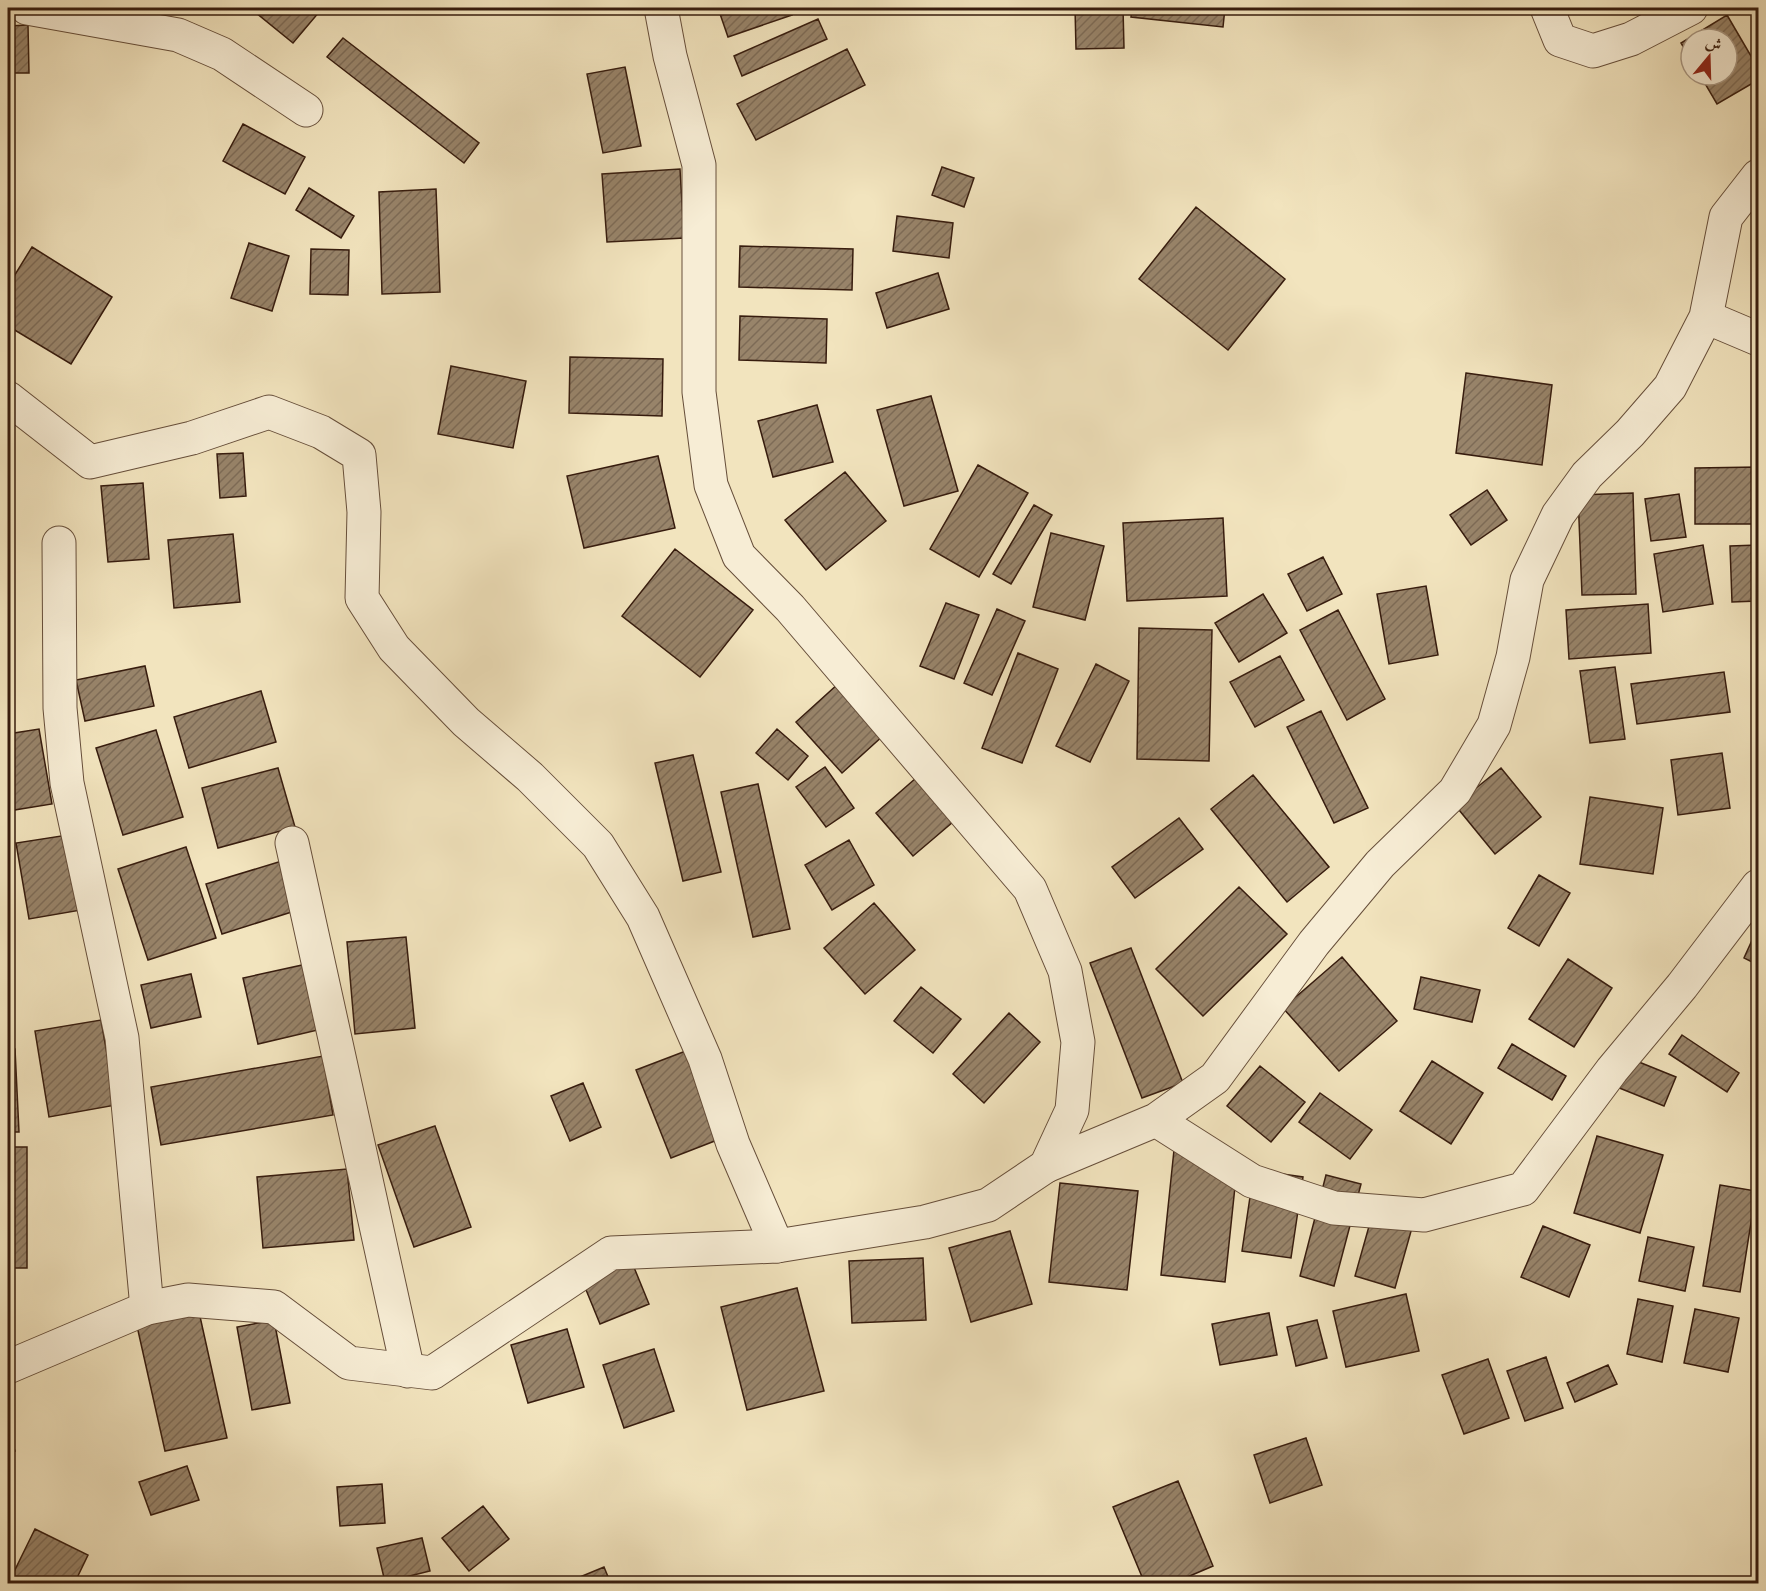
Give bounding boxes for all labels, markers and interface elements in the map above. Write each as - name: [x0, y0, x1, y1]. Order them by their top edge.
- north arrow: [1679, 27, 1739, 87]
- text: ش: [1702, 31, 1725, 57]

